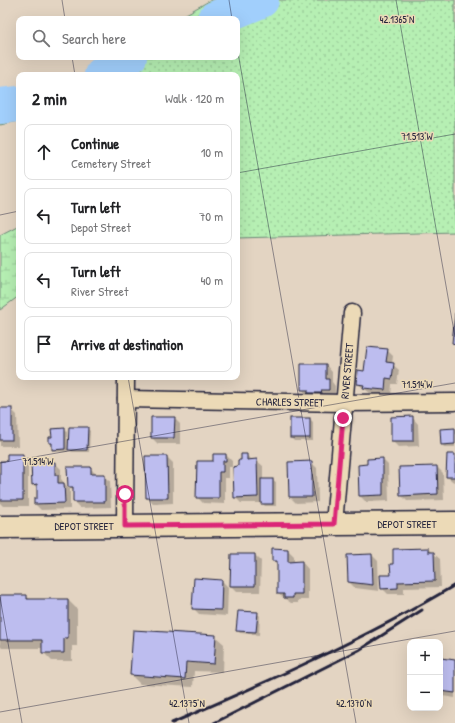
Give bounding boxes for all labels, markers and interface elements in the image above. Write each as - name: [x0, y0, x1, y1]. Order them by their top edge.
- text: 42.1365°N: [380, 13, 414, 26]
- search box: [16, 16, 240, 60]
- icon: search: [30, 27, 52, 49]
- text: Search here: [62, 28, 126, 49]
- text: 2 min: [32, 87, 67, 110]
- text: Walk · 120 m: [165, 89, 224, 107]
- text: 71.513°W: [401, 130, 434, 143]
- text: Continue: [71, 133, 119, 154]
- icon: ahead: [33, 141, 55, 163]
- text: 10 m: [201, 143, 223, 161]
- text: Cemetery Street: [71, 154, 151, 172]
- text: Turn left: [71, 197, 121, 218]
- icon: left: [33, 205, 55, 227]
- text: 70 m: [199, 207, 223, 225]
- text: Depot Street: [71, 218, 131, 236]
- text: Turn left: [71, 261, 121, 282]
- icon: left: [33, 269, 55, 291]
- text: 40 m: [200, 271, 223, 289]
- text: River Street: [71, 282, 128, 300]
- icon: arrive: [33, 333, 55, 355]
- text: Arrive at destination: [71, 334, 183, 355]
- street label: RIVER STREET: [338, 342, 356, 400]
- text: 71.514°W: [402, 378, 433, 391]
- street label: CHARLES STREET: [256, 394, 325, 410]
- route end: [334, 409, 352, 427]
- text: 71.514°W: [23, 455, 54, 468]
- route start: [116, 485, 134, 503]
- street label: DEPOT STREET: [377, 517, 437, 531]
- street label: DEPOT STREET: [54, 519, 114, 533]
- map controls: [407, 639, 443, 711]
- button: +: [407, 639, 443, 675]
- button: −: [407, 675, 443, 711]
- text: 42.1375°N: [169, 697, 205, 710]
- text: 42.1370°N: [336, 697, 372, 710]

